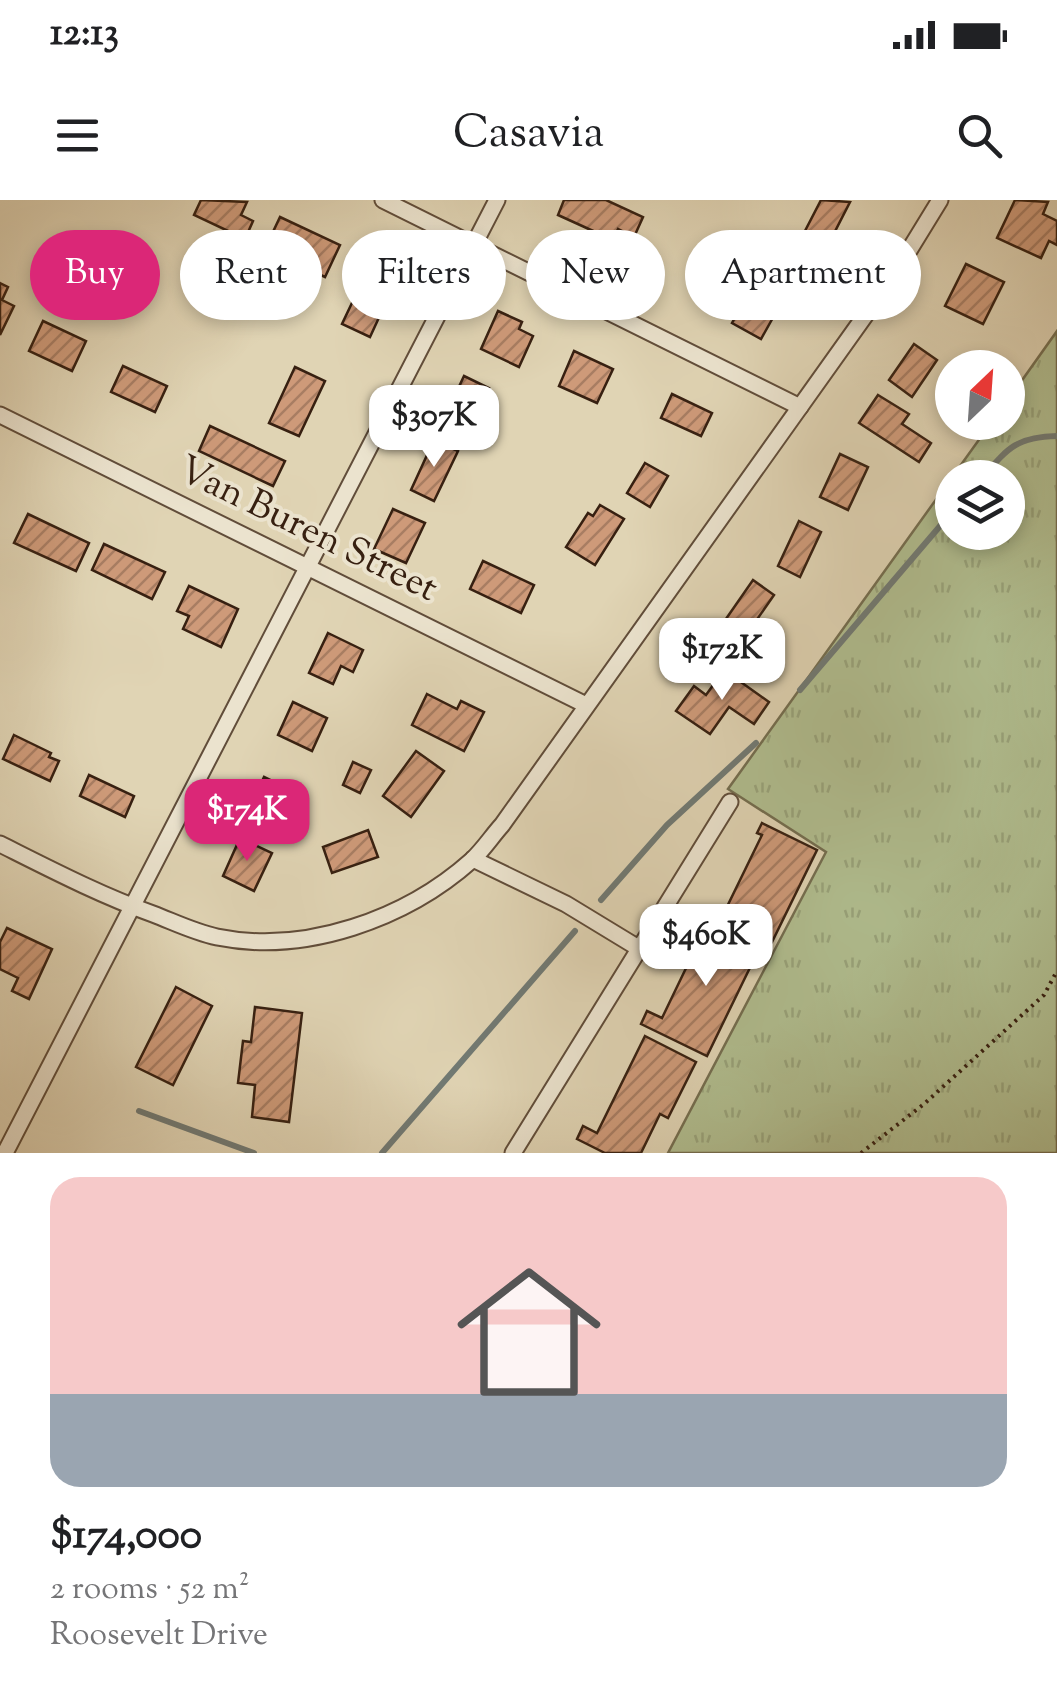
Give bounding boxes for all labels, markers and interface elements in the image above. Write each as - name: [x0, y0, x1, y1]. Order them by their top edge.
- text: 12:13: [50, 8, 119, 62]
- text: Casavia: [453, 103, 604, 168]
- icon: menu: [50, 108, 105, 163]
- icon: search: [952, 108, 1007, 163]
- chip: Buy: [30, 230, 160, 320]
- chip: Rent: [180, 230, 322, 320]
- chip: Filters: [342, 230, 506, 320]
- chip: New: [526, 230, 665, 320]
- chip: Apartment: [685, 230, 921, 320]
- north arrow: [935, 350, 1025, 440]
- map controls: [935, 350, 1025, 550]
- pin: $307K: [364, 385, 504, 470]
- text: $307K: [391, 394, 477, 440]
- street label: Van Buren Street: [168, 445, 446, 617]
- button: layers: [935, 460, 1025, 550]
- pin: $172K: [652, 618, 792, 703]
- text: $172K: [681, 627, 763, 673]
- pin: $174K: [177, 779, 317, 864]
- text: $174K: [206, 788, 288, 834]
- pin: $460K: [636, 904, 776, 989]
- text: $460K: [662, 913, 750, 959]
- icon: home: [439, 1242, 619, 1422]
- text: $174,000: [50, 1507, 202, 1567]
- text: 2 rooms · 52 m²: [50, 1567, 250, 1613]
- text: Roosevelt Drive: [50, 1613, 268, 1659]

